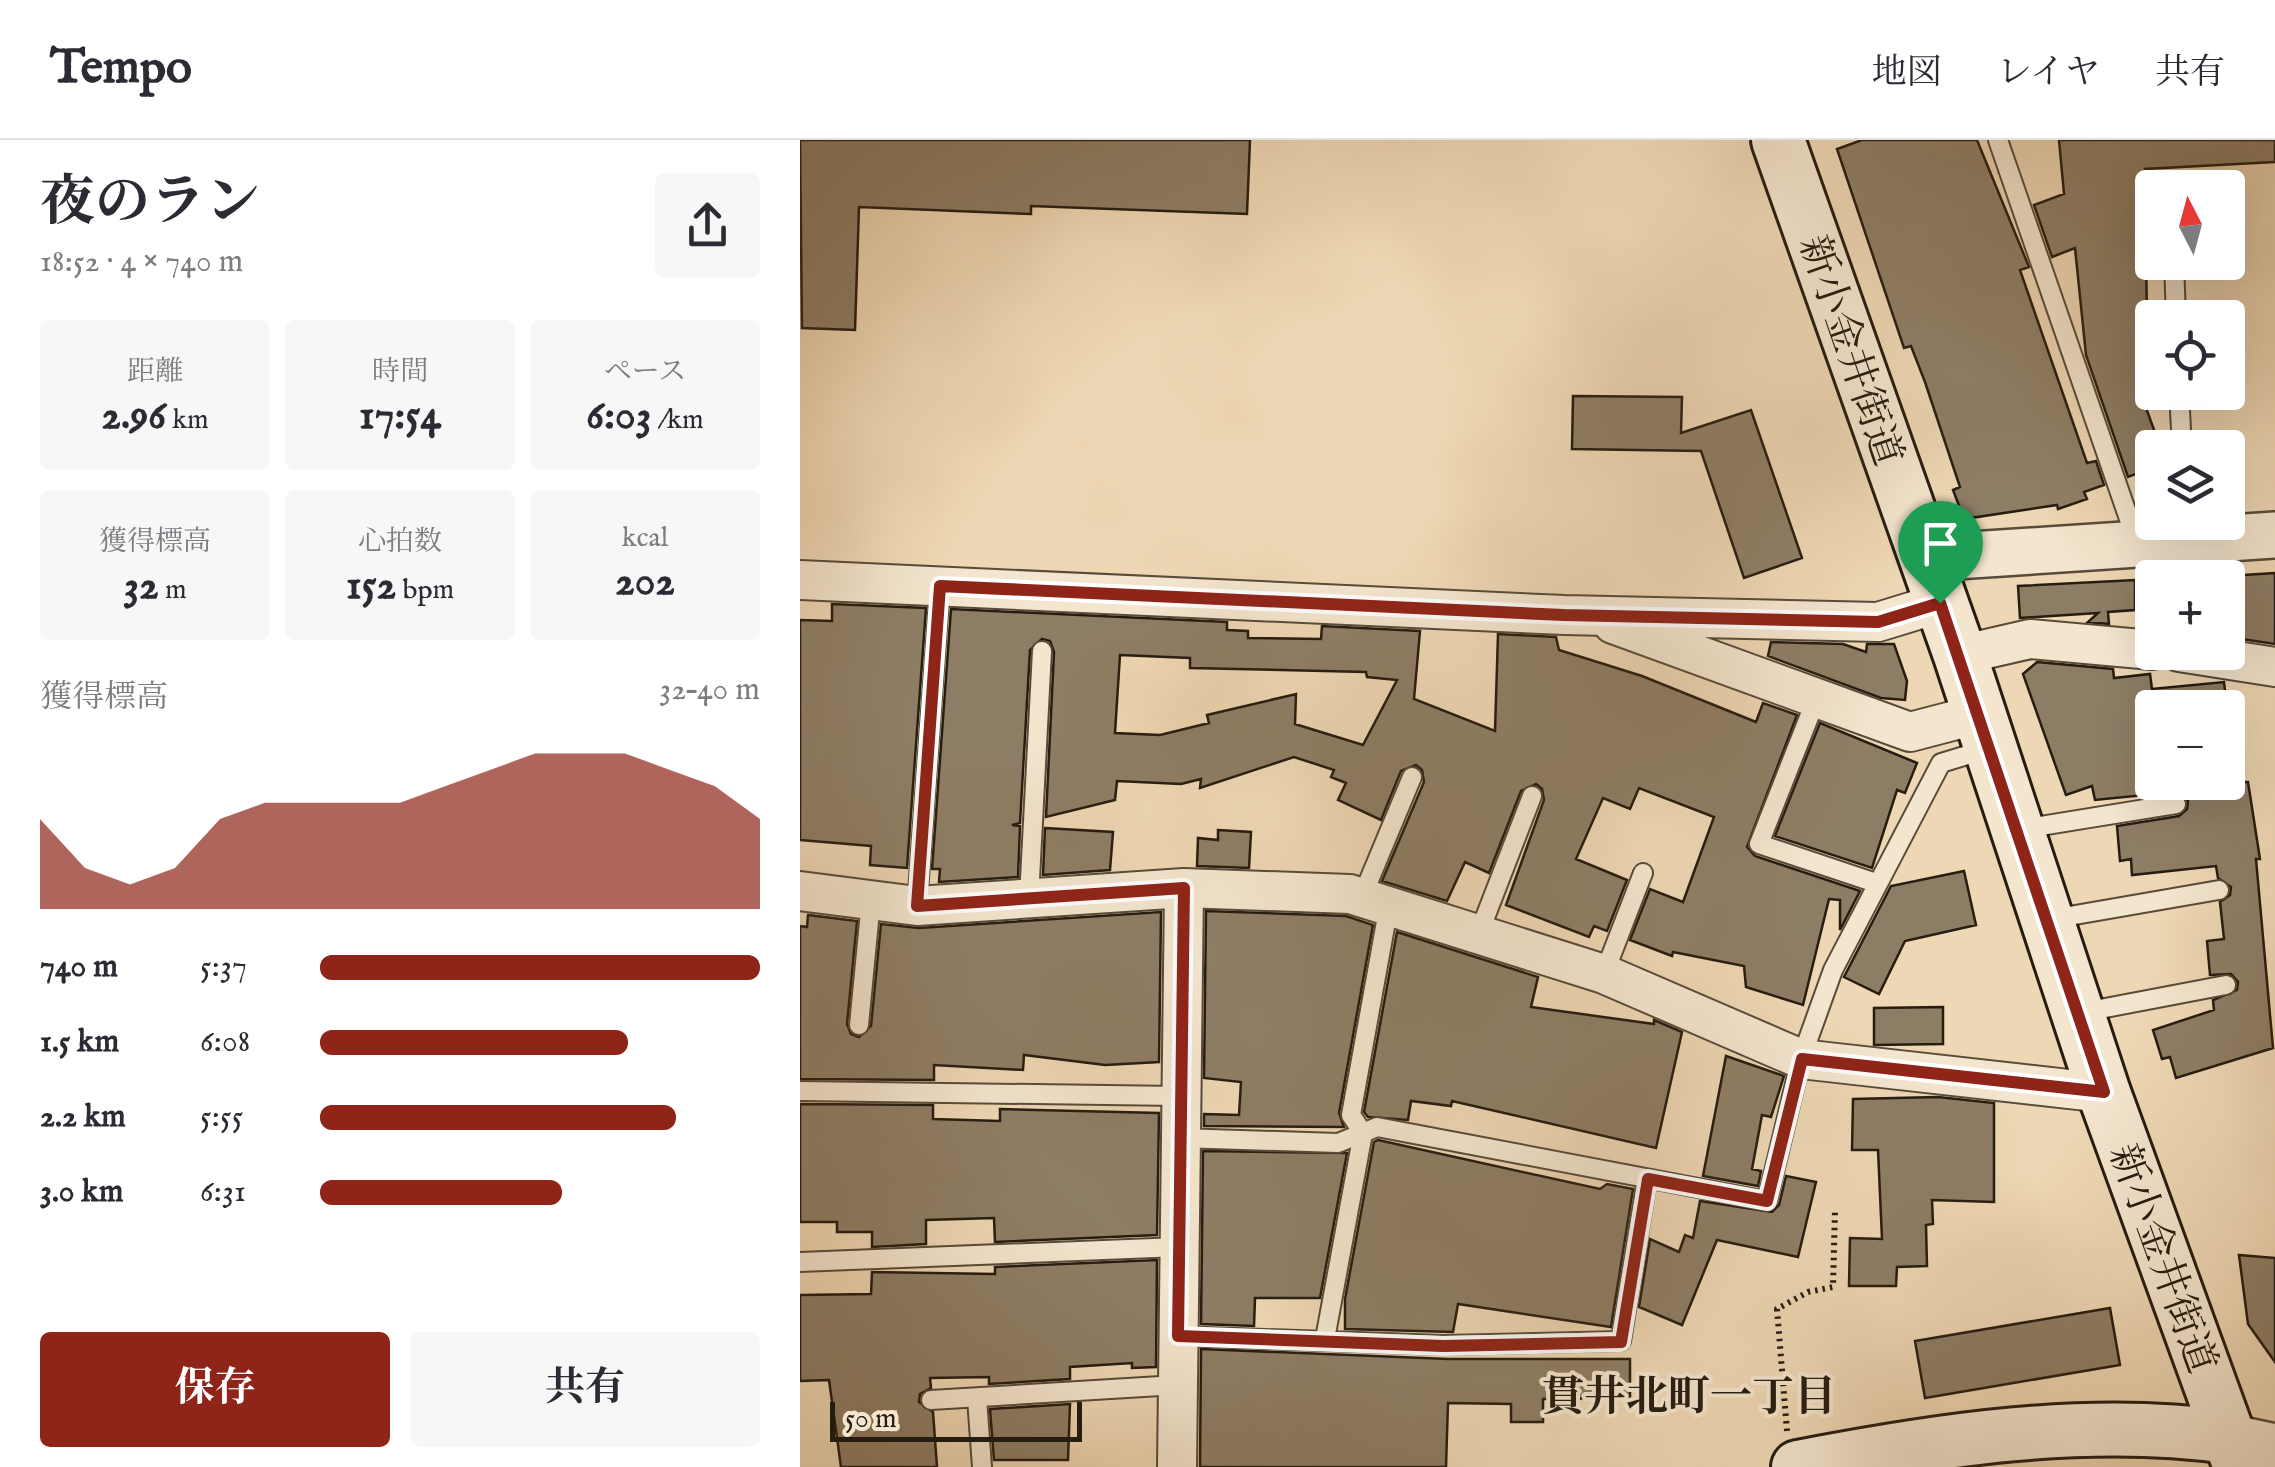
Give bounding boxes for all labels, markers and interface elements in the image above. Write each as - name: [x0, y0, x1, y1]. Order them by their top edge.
- text: Tempo: [50, 39, 192, 99]
- text: 地図: [1872, 51, 1942, 96]
- text: レイヤ: [1997, 51, 2100, 96]
- text: 共有: [2155, 51, 2225, 96]
- text: 夜のラン: [40, 169, 260, 239]
- north arrow: [2135, 170, 2245, 280]
- map controls: [2135, 170, 2245, 800]
- button: share: [655, 173, 760, 278]
- street label: 新小金井街道: [1786, 229, 1912, 473]
- text: 18:52 · 4 × 740 m: [40, 242, 243, 283]
- button: locate: [2135, 300, 2245, 410]
- text: 距離: [127, 355, 183, 390]
- text: 時間: [372, 355, 428, 390]
- text: ペース: [604, 355, 686, 390]
- text: 2.96: [101, 390, 166, 443]
- text: 17:54: [359, 390, 441, 443]
- text: 6:03: [586, 390, 651, 443]
- text: km: [166, 403, 209, 438]
- text: /km: [651, 403, 704, 438]
- button: layers: [2135, 430, 2245, 540]
- pin: [1898, 501, 1983, 604]
- icon: arrive: [1913, 516, 1968, 571]
- text: kcal: [622, 521, 668, 556]
- text: 獲得標高: [99, 525, 211, 560]
- text: 心拍数: [358, 525, 442, 560]
- text: 202: [615, 556, 675, 609]
- text: 32: [123, 560, 159, 613]
- text: 152: [346, 560, 396, 613]
- button: +: [2135, 560, 2245, 670]
- text: m: [159, 573, 187, 608]
- text: bpm: [396, 573, 454, 608]
- text: 32–40 m: [659, 670, 760, 711]
- text: 獲得標高: [40, 678, 168, 719]
- button: −: [2135, 690, 2245, 800]
- text: 740 m: [40, 947, 118, 988]
- text: 5:37: [200, 947, 247, 988]
- text: 1.5 km: [40, 1022, 119, 1063]
- text: 6:08: [200, 1022, 250, 1063]
- text: 2.2 km: [40, 1097, 126, 1138]
- text: 5:55: [200, 1097, 243, 1138]
- street label: 新小金井街道: [2096, 1138, 2226, 1381]
- text: 3.0 km: [40, 1172, 123, 1213]
- text: 6:31: [200, 1172, 246, 1213]
- button: 保存: [40, 1332, 390, 1447]
- button: 共有: [410, 1332, 760, 1447]
- district label: 貫井北町一丁目: [1542, 1372, 1836, 1425]
- scale bar: [830, 1397, 1082, 1442]
- text: 50 m: [845, 1402, 897, 1437]

